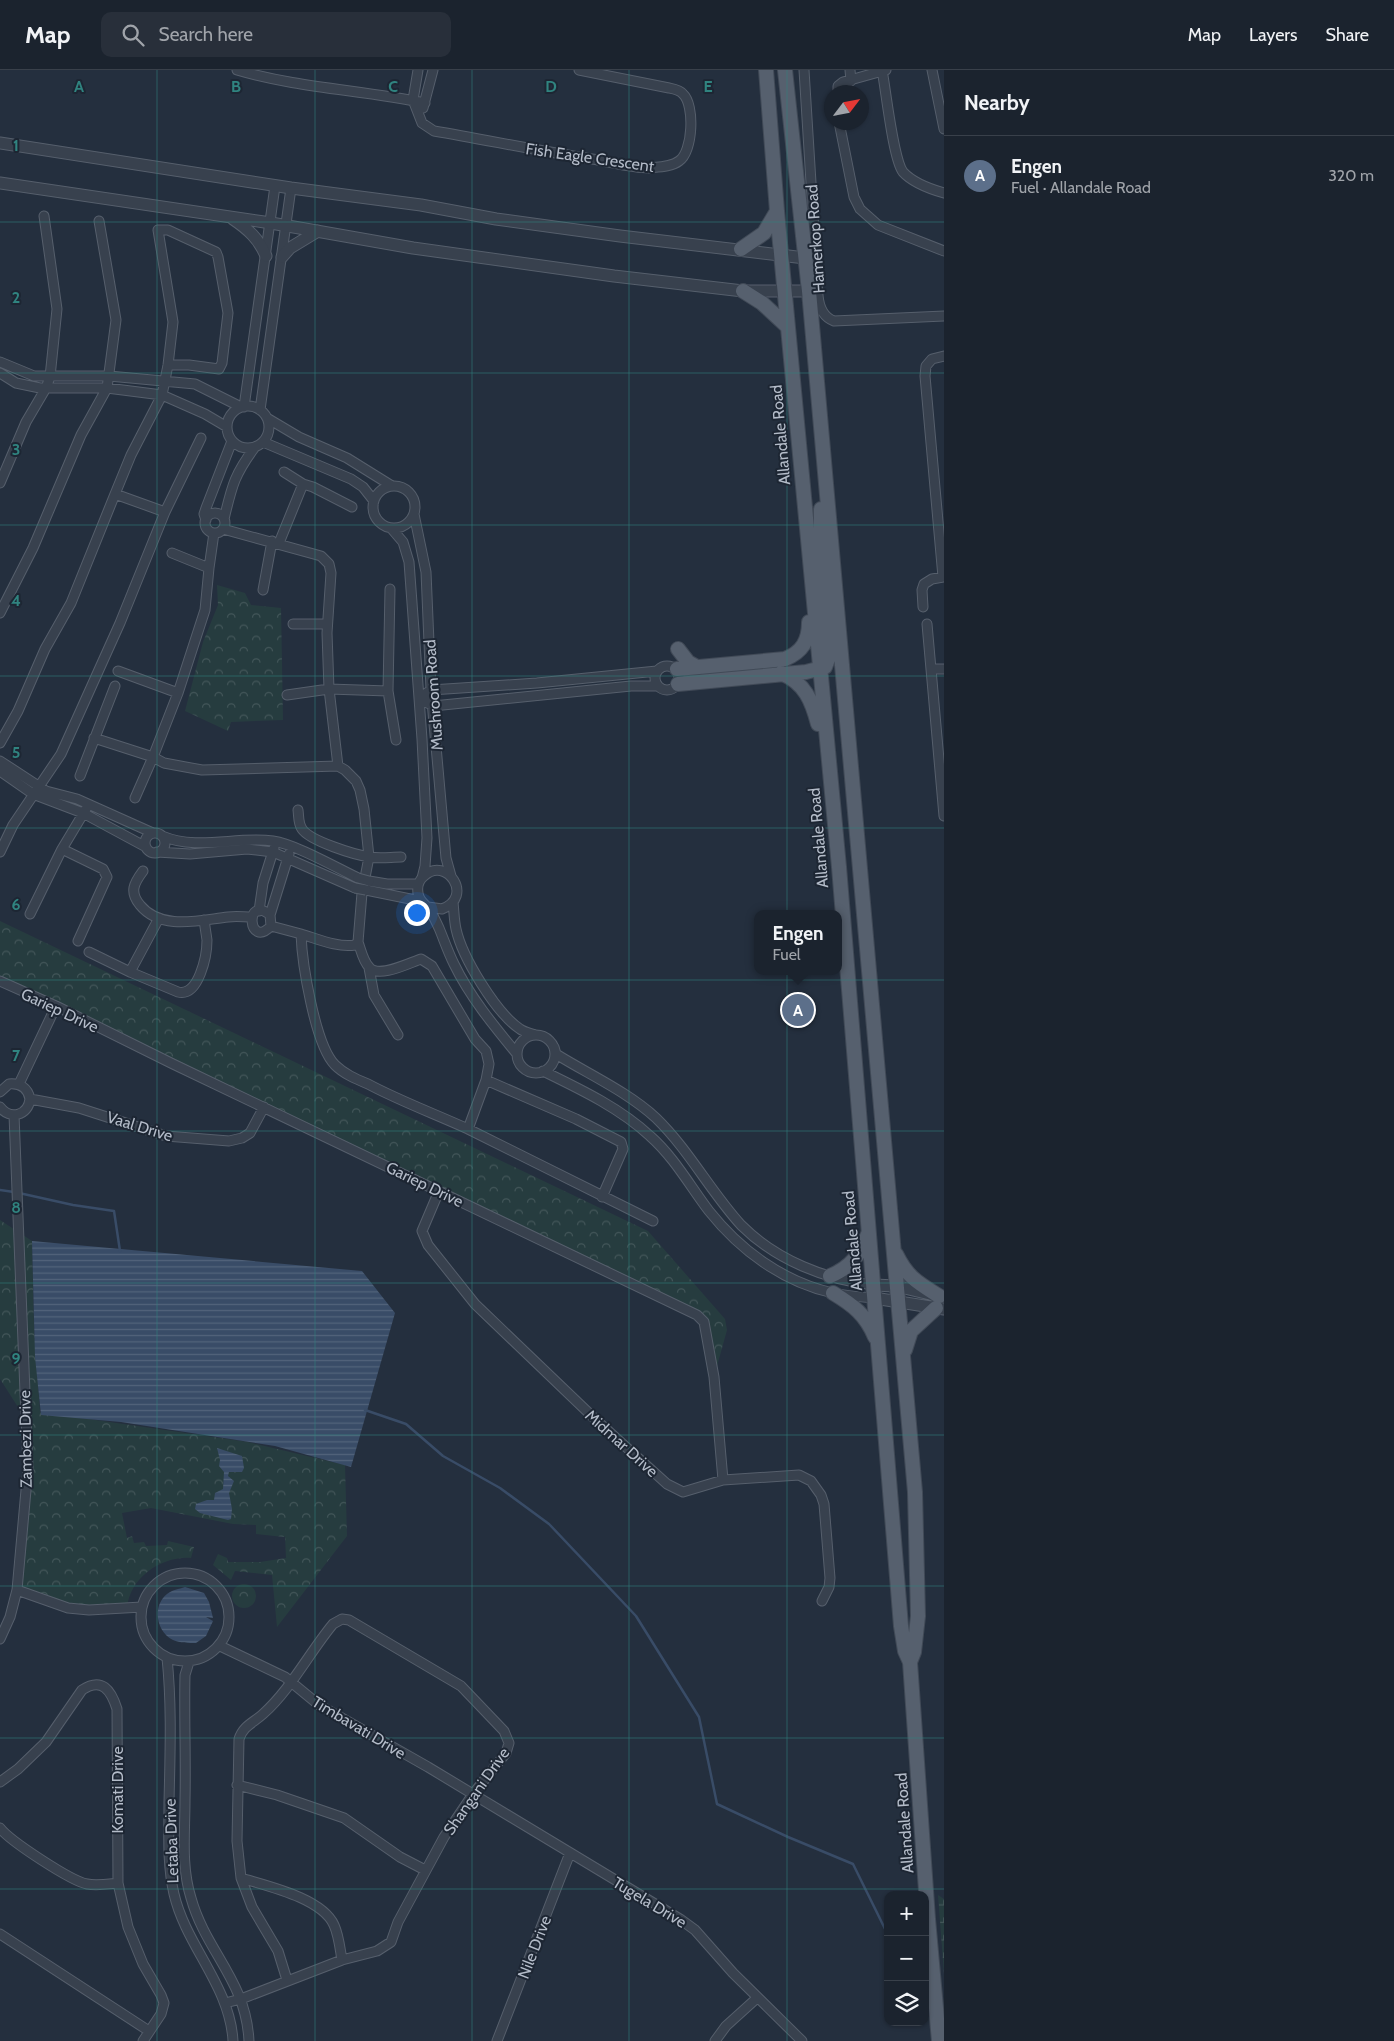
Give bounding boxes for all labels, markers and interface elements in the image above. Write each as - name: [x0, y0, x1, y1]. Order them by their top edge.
- search box: [101, 12, 451, 57]
- text: Map: [25, 20, 71, 49]
- icon: search: [119, 21, 147, 49]
- text: Search here: [159, 23, 253, 46]
- text: Map: [1188, 24, 1221, 46]
- text: Layers: [1249, 24, 1298, 46]
- text: Share: [1326, 24, 1369, 46]
- text: A: [74, 77, 84, 96]
- text: B: [231, 77, 241, 96]
- text: C: [388, 77, 398, 96]
- text: D: [545, 77, 557, 96]
- text: E: [703, 77, 713, 96]
- north arrow: [824, 85, 869, 130]
- text: Nearby: [964, 90, 1030, 115]
- text: 1: [13, 136, 19, 155]
- street label: Fish Eagle Crescent: [524, 139, 656, 176]
- text: Engen: [1011, 155, 1062, 178]
- text: A: [975, 166, 985, 185]
- text: 320 m: [1328, 166, 1374, 185]
- text: Fuel · Allandale Road: [1011, 178, 1151, 197]
- street label: Hamerkop Road: [802, 184, 829, 294]
- text: 2: [12, 288, 20, 307]
- street label: Allandale Road: [767, 384, 794, 486]
- text: 3: [12, 440, 20, 459]
- text: 4: [11, 591, 21, 610]
- street label: Mushroom Road: [420, 639, 447, 751]
- text: 5: [12, 743, 20, 762]
- street label: Allandale Road: [805, 787, 832, 889]
- text: 6: [12, 895, 21, 914]
- your location: [404, 900, 430, 926]
- popup: [754, 910, 842, 975]
- text: Engen: [773, 922, 823, 945]
- text: Fuel: [773, 945, 801, 964]
- street label: Gariep Drive: [18, 984, 102, 1037]
- pin: A: [782, 991, 814, 1029]
- text: 7: [12, 1046, 21, 1065]
- street label: Vaal Drive: [105, 1107, 175, 1145]
- street label: Gariep Drive: [383, 1158, 466, 1211]
- street label: Allandale Road: [839, 1190, 866, 1292]
- text: 8: [11, 1198, 21, 1217]
- text: 9: [12, 1349, 21, 1368]
- street label: Zambezi Drive: [15, 1390, 36, 1488]
- street label: Midmar Drive: [581, 1406, 662, 1481]
- street label: Timbavati Drive: [309, 1692, 409, 1763]
- street label: Shangani Drive: [439, 1744, 513, 1839]
- street label: Komati Drive: [108, 1746, 127, 1834]
- street label: Allandale Road: [892, 1772, 917, 1874]
- street label: Letaba Drive: [161, 1798, 182, 1884]
- street label: Tugela Drive: [609, 1873, 690, 1932]
- map controls: [884, 1891, 929, 2026]
- button: +: [884, 1891, 929, 1936]
- street label: Nile Drive: [514, 1913, 555, 1981]
- button: −: [884, 1936, 929, 1981]
- button: layers: [884, 1981, 929, 2026]

